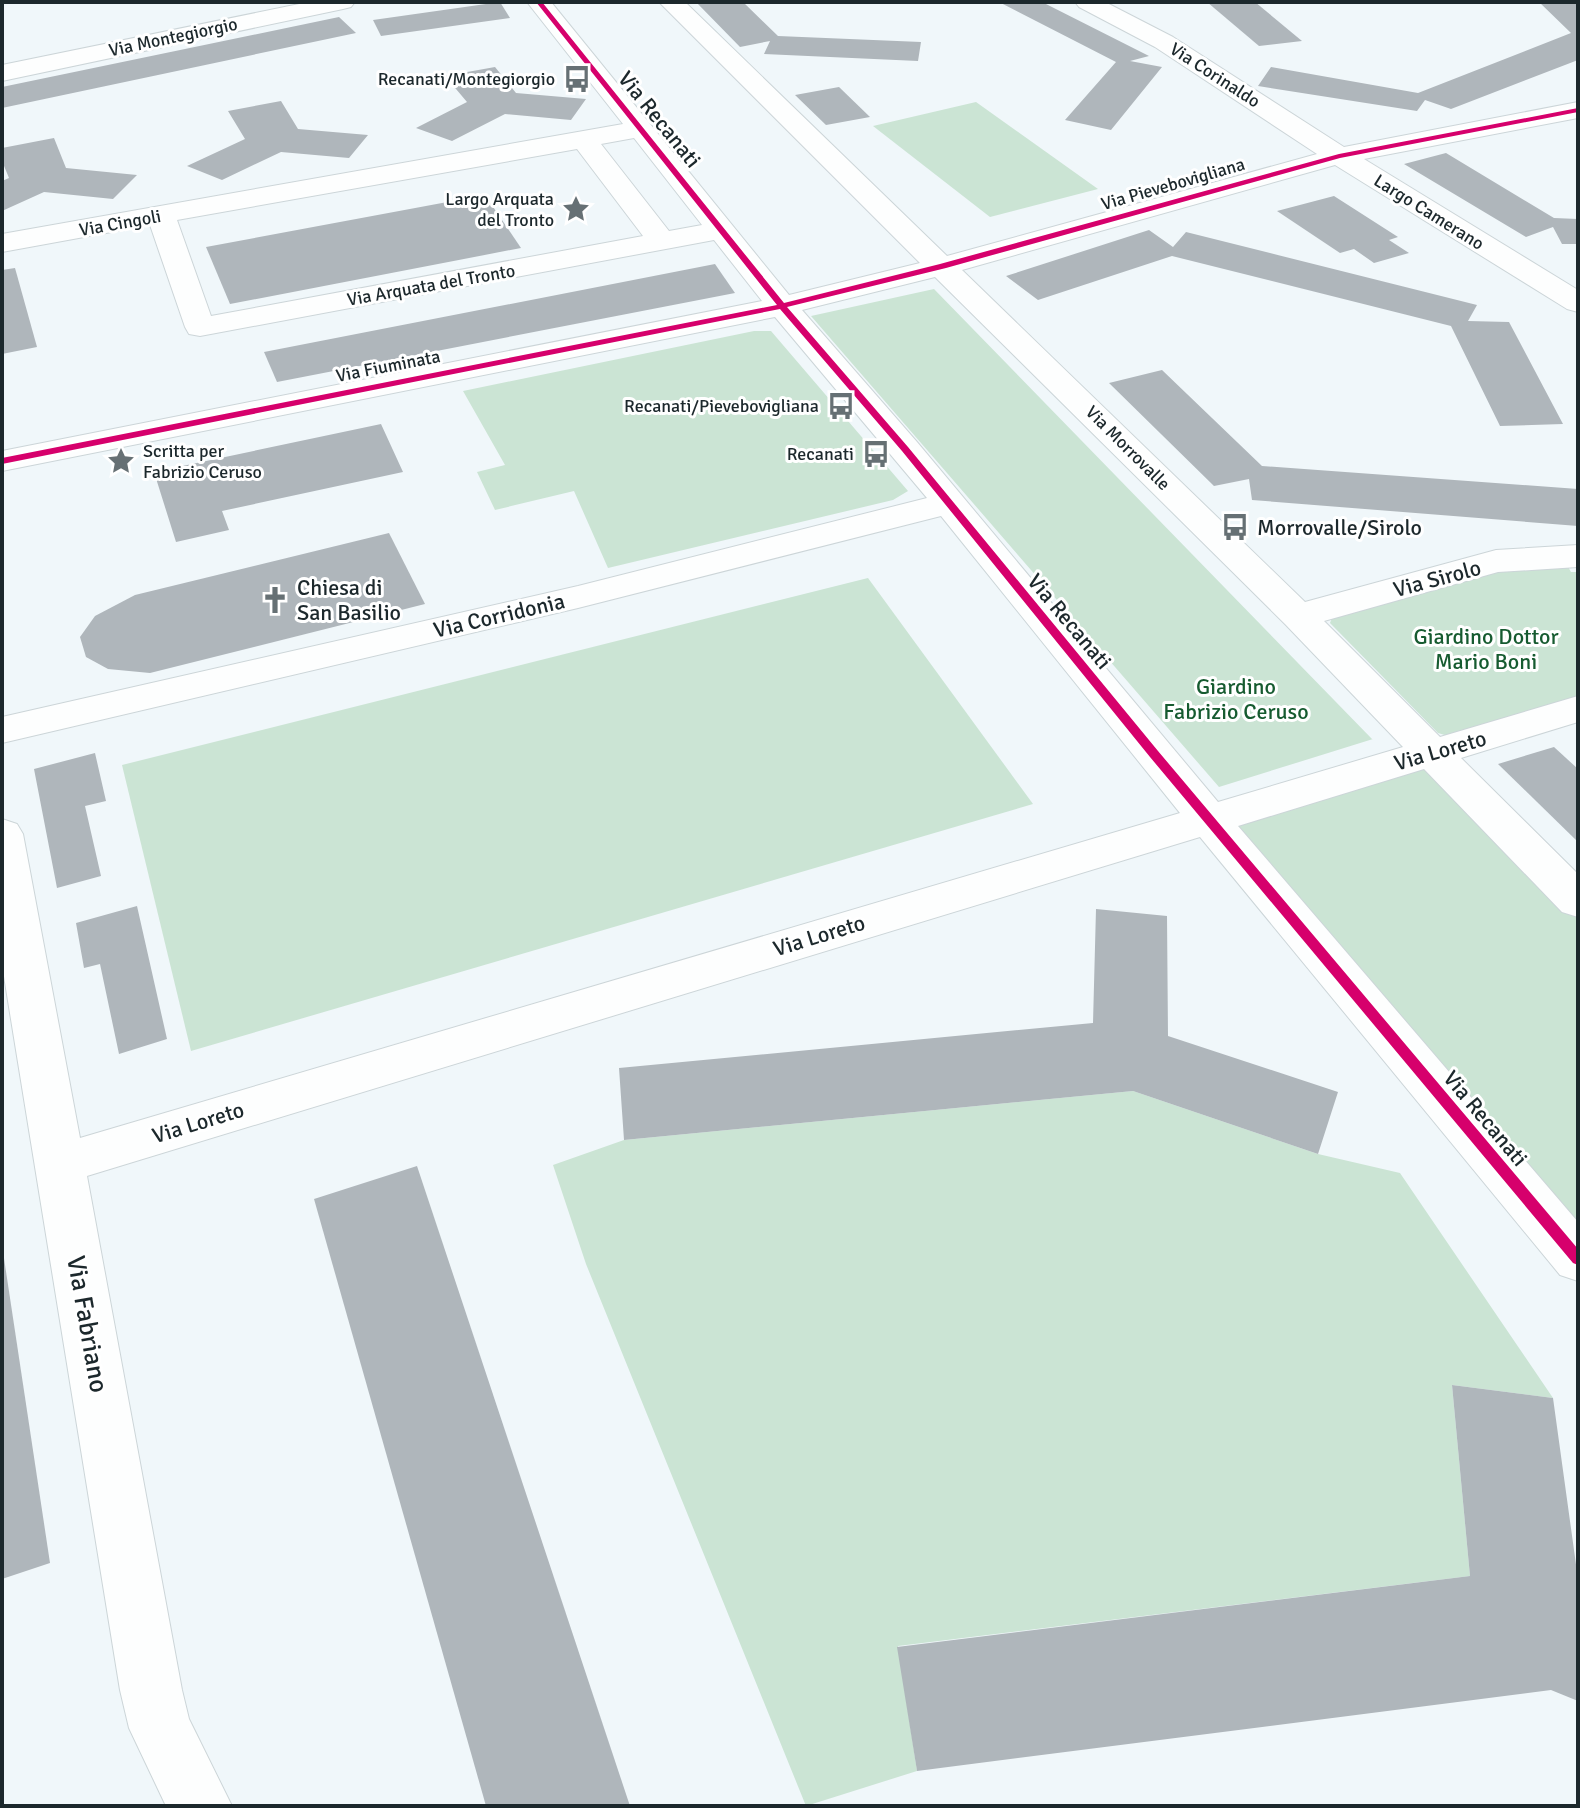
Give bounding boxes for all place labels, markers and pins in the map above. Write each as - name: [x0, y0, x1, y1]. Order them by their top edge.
- bus stop icon: Recanati/Montegiorgio: [562, 64, 592, 94]
- place label: Recanati/Montegiorgio: [378, 68, 555, 90]
- place label: Largo Arquata del Tronto: [445, 188, 554, 231]
- place icon: Largo Arquata del Tronto: [561, 194, 591, 224]
- bus stop icon: Recanati/Pievebovigliana: [826, 391, 856, 421]
- place label: Recanati/Pievebovigliana: [624, 395, 819, 417]
- bus stop icon: Recanati: [861, 439, 891, 469]
- place label: Scritta per Fabrizio Ceruso: [143, 440, 262, 483]
- place label: Recanati: [787, 443, 854, 465]
- place icon: Scritta per Fabrizio Ceruso: [106, 446, 136, 476]
- bus stop icon: Morrovalle/Sirolo: [1220, 512, 1250, 542]
- place label: Morrovalle/Sirolo: [1257, 514, 1422, 541]
- place label: Chiesa di San Basilio: [297, 574, 401, 626]
- church icon: Chiesa di San Basilio: [260, 585, 290, 615]

